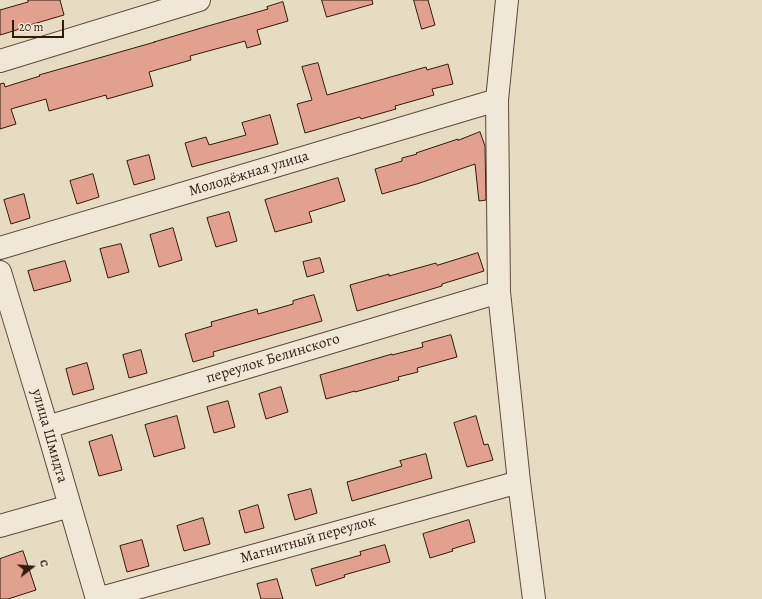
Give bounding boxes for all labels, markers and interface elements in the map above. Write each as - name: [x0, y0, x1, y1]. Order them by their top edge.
- scale bar: [14, 12, 66, 38]
- text: 20 m: [19, 19, 43, 35]
- street label: Молодёжная улица: [187, 147, 311, 201]
- street label: переулок Белинского: [204, 330, 342, 388]
- street label: улица Шмидта: [27, 387, 71, 485]
- street label: Магнитный переулок: [238, 512, 378, 568]
- north arrow: [12, 547, 52, 587]
- text: С: [36, 558, 52, 569]

